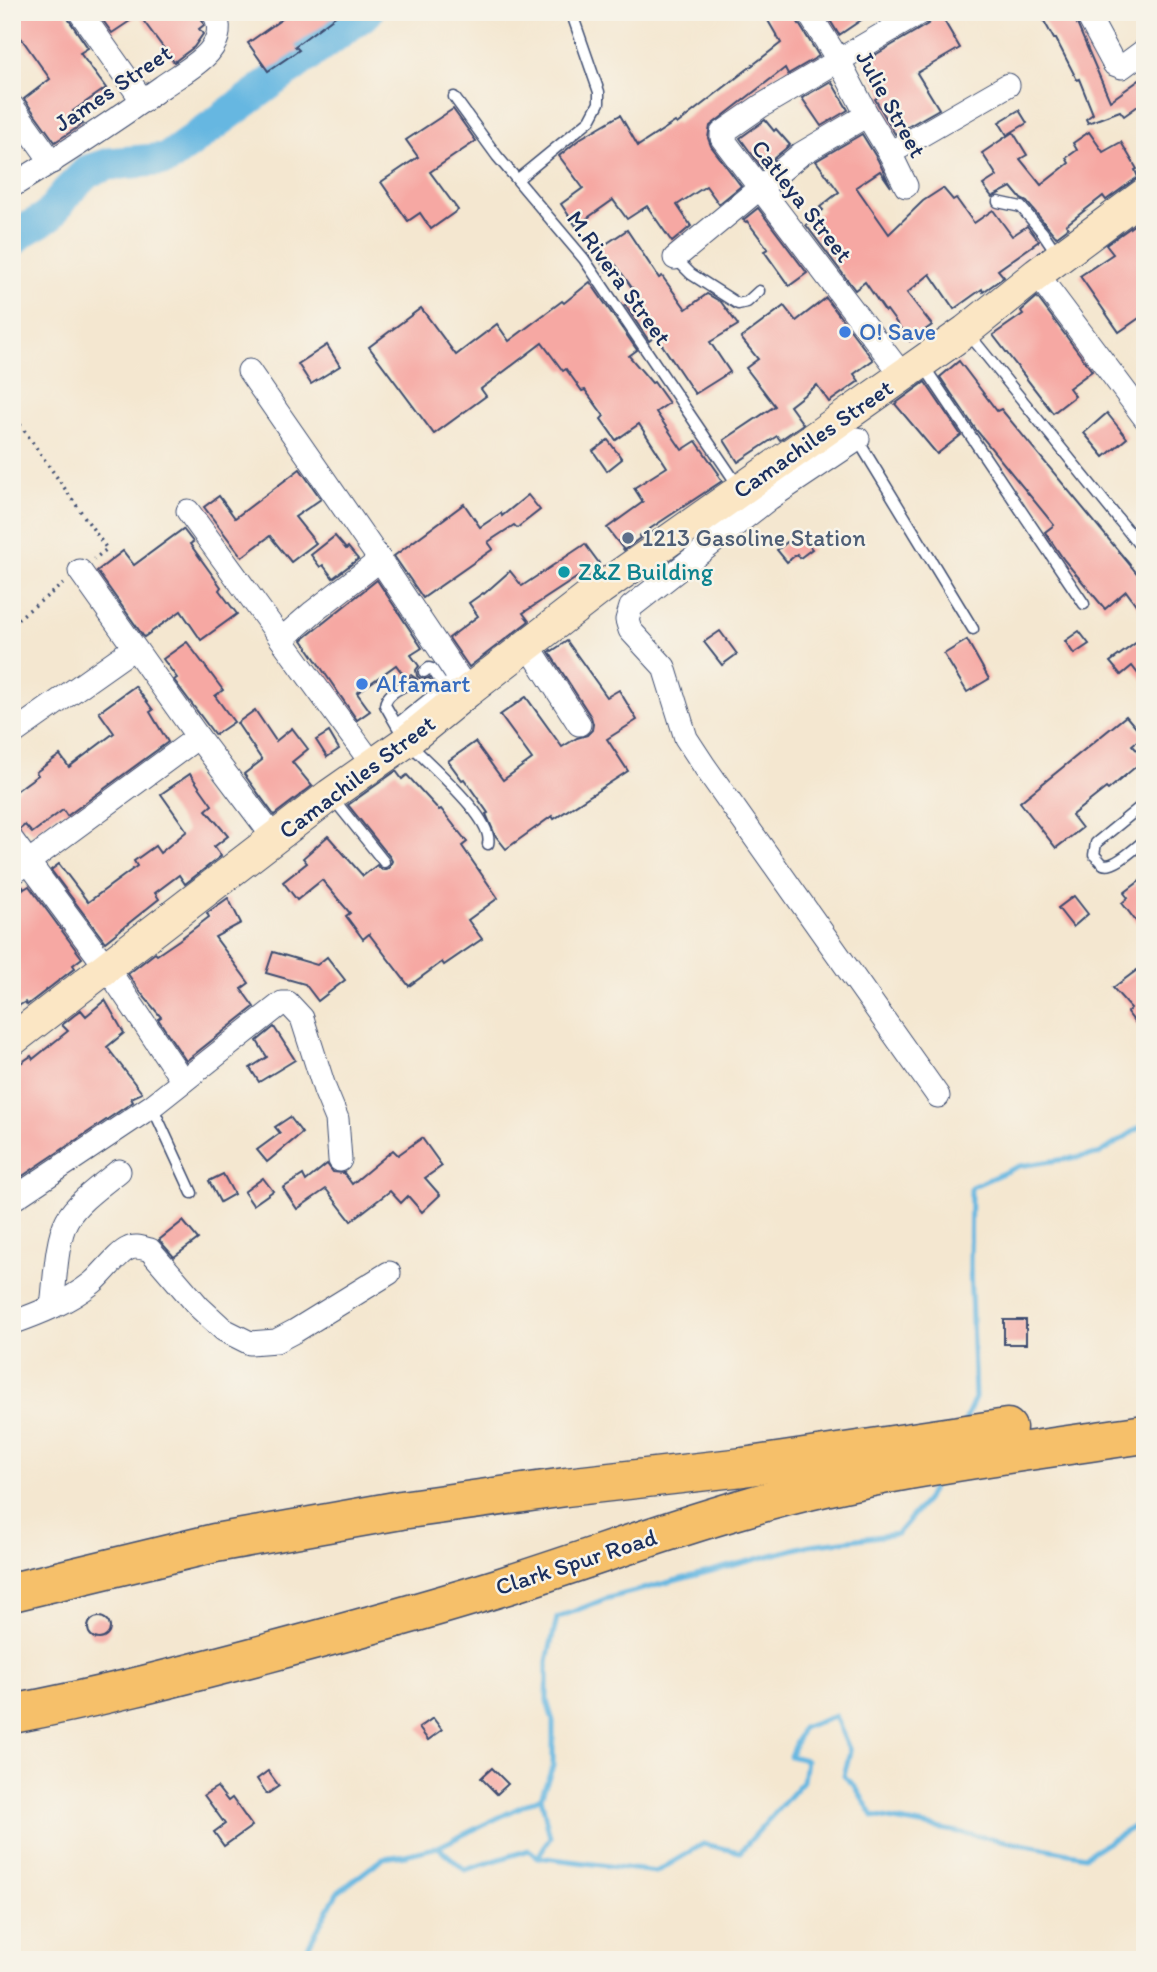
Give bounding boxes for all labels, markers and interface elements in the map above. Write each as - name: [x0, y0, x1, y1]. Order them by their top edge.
- street label: James Street: [48, 38, 177, 137]
- street label: Julie Street: [850, 45, 933, 163]
- street label: Catleya Street: [746, 134, 859, 268]
- street label: M.Rivera Street: [561, 205, 678, 351]
- place label: O! Save: [859, 317, 936, 346]
- marker: O! Save: [837, 324, 853, 340]
- street label: Camachiles Street: [727, 373, 898, 504]
- place label: 1213 Gasoline Station: [642, 523, 866, 552]
- marker: 1213 Gasoline Station: [620, 530, 636, 546]
- place label: Z&Z Building: [578, 557, 714, 586]
- marker: Z&Z Building: [556, 564, 572, 580]
- place label: Alfamart: [376, 669, 470, 698]
- marker: Alfamart: [354, 676, 370, 692]
- street label: Camachiles Street: [273, 708, 441, 845]
- street label: Clark Spur Road: [492, 1522, 660, 1601]

